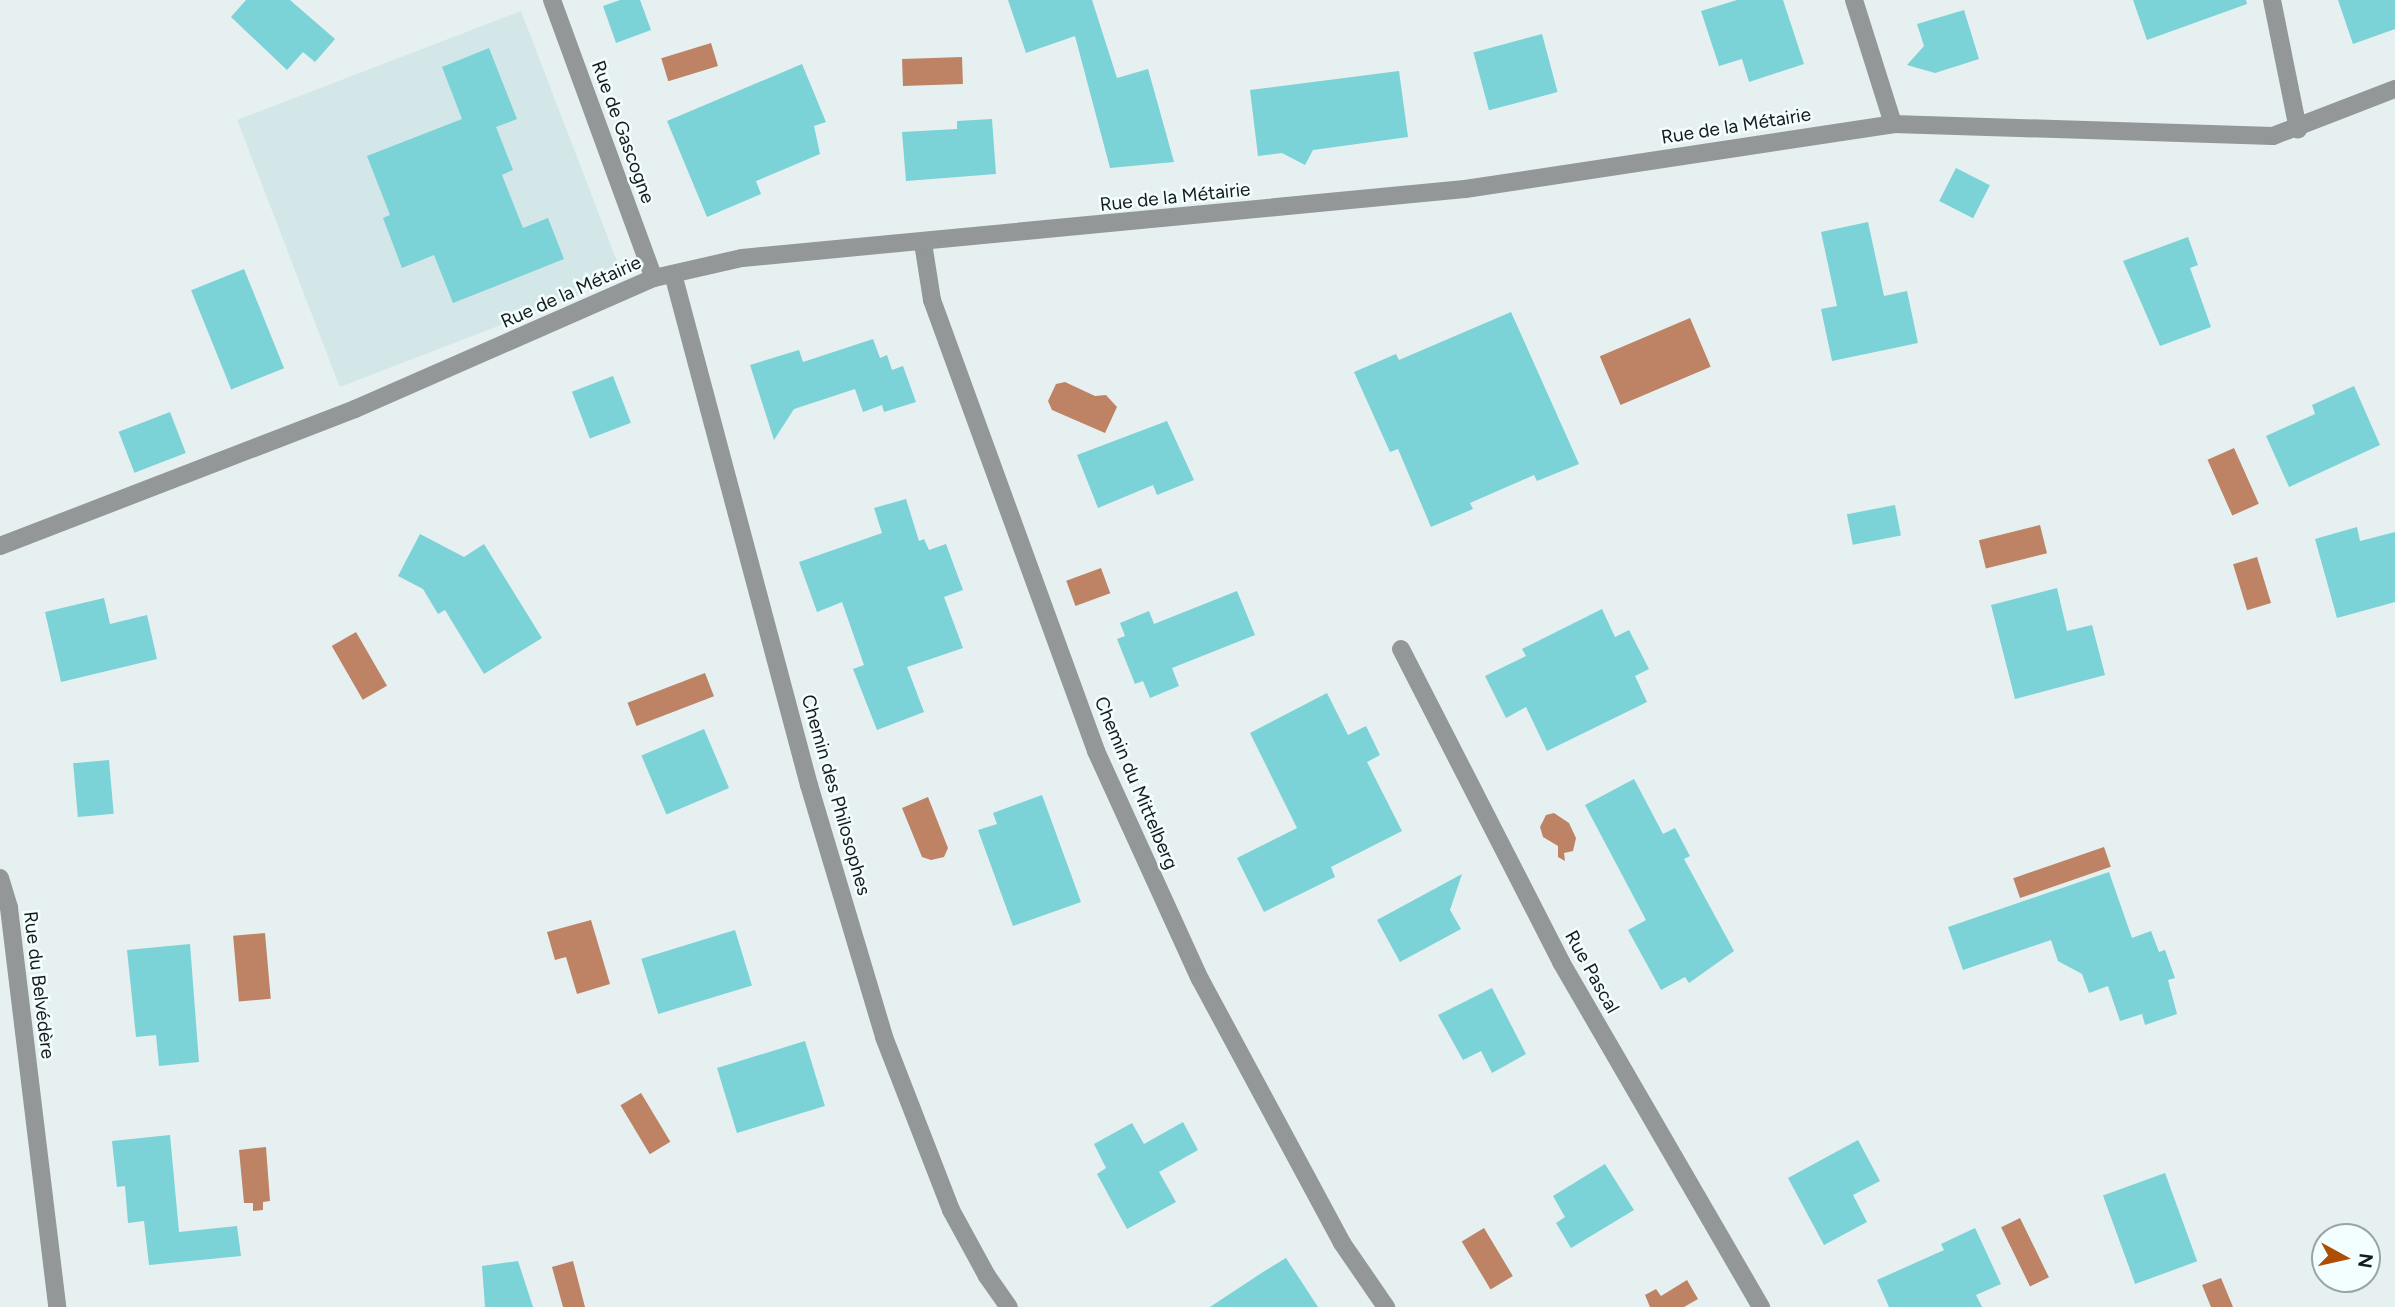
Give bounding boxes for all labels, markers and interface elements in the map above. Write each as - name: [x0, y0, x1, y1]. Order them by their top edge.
- street label: Rue de Gascogne: [587, 58, 659, 206]
- street label: Rue de la Métairie: [1660, 103, 1812, 149]
- street label: Rue de la Métairie: [1099, 178, 1251, 216]
- street label: Rue de la Métairie: [497, 251, 645, 333]
- street label: Chemin des Philosophes: [796, 692, 876, 898]
- street label: Chemin du Mittelberg: [1089, 693, 1183, 873]
- street label: Rue du Belvédère: [19, 910, 59, 1060]
- street label: Rue Pascal: [1560, 927, 1624, 1017]
- north arrow: [2311, 1223, 2381, 1293]
- text: N: [2353, 1252, 2378, 1270]

